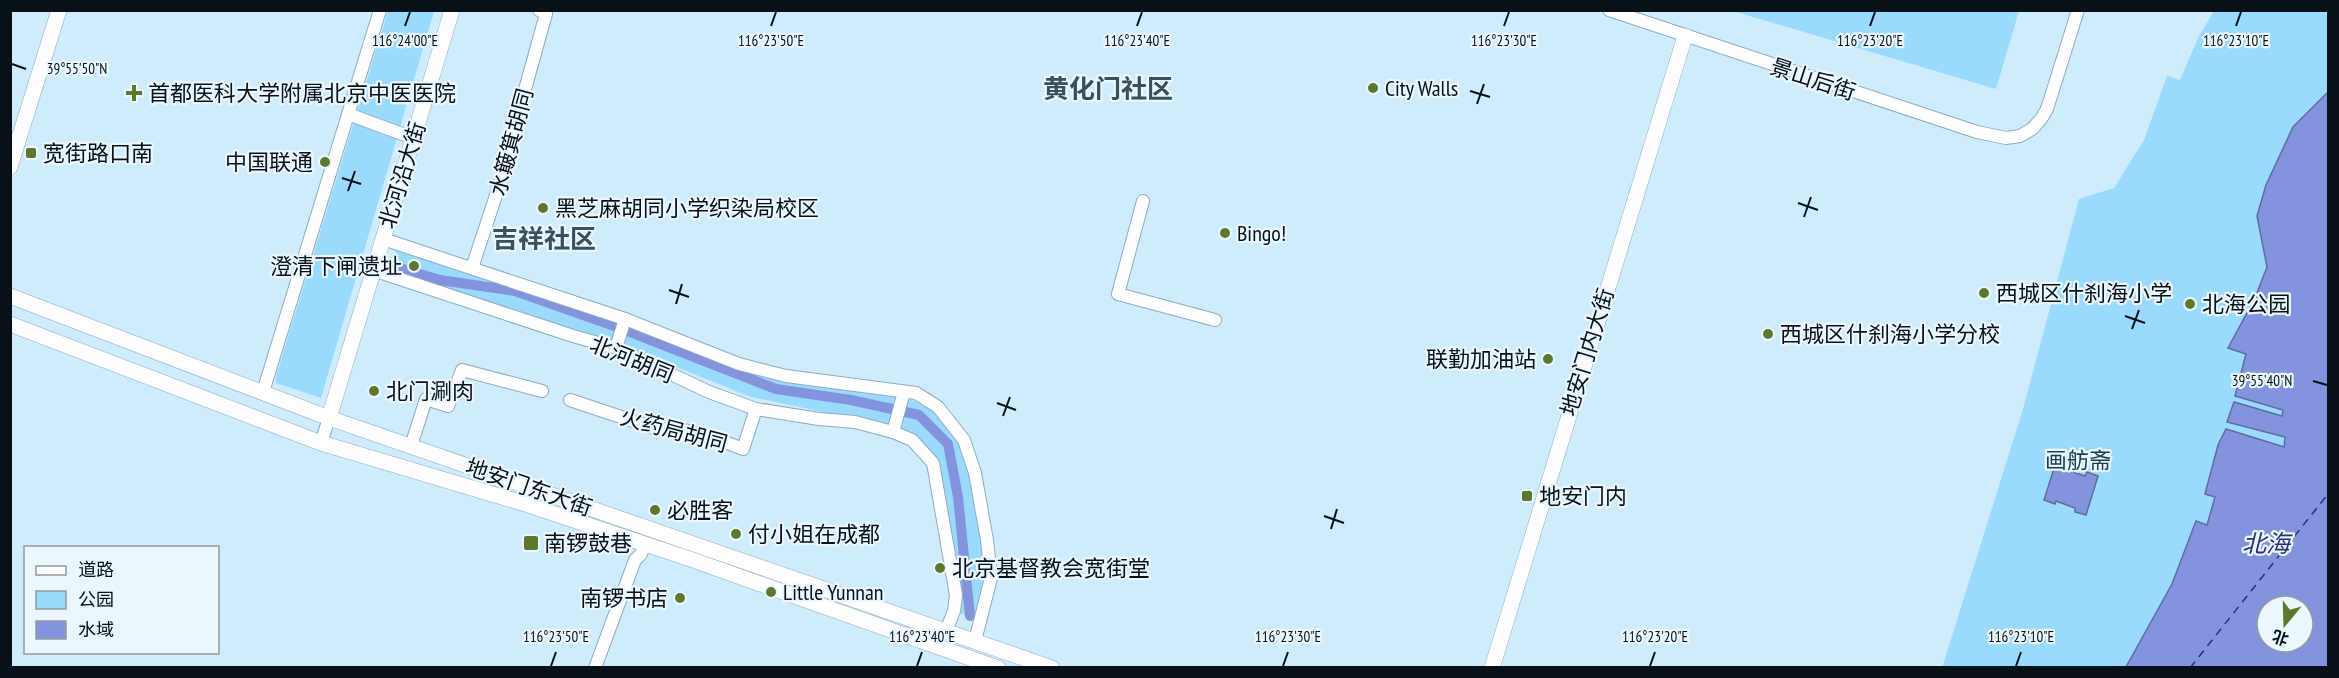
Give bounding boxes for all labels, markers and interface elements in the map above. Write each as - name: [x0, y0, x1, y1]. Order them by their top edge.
- text: 116°24'00"E: [372, 31, 438, 50]
- text: 116°23'50"E: [738, 31, 804, 50]
- text: 116°23'40"E: [1104, 31, 1170, 50]
- text: 116°23'30"E: [1471, 31, 1537, 50]
- text: 116°23'20"E: [1837, 31, 1903, 50]
- text: 116°23'10"E: [2203, 31, 2269, 50]
- street label: 景山后街: [1767, 52, 1859, 106]
- text: 39°55'50"N: [47, 59, 107, 78]
- district label: 黄化门社区: [1043, 72, 1173, 105]
- place label: City Walls: [1385, 74, 1458, 102]
- place label: 首都医科大学附属北京中医医院: [148, 79, 456, 107]
- marker: City Walls: [1366, 81, 1380, 95]
- marker: 首都医科大学附属北京中医医院: [125, 84, 143, 102]
- street label: 水簸箕胡同: [483, 85, 539, 199]
- street label: 北河沿大街: [373, 118, 431, 232]
- place label: 宽街路口南: [43, 139, 153, 167]
- marker: 宽街路口南: [24, 146, 38, 160]
- place label: 中国联通: [225, 148, 313, 176]
- marker: 中国联通: [318, 155, 332, 169]
- place label: 黑芝麻胡同小学织染局校区: [555, 194, 819, 222]
- marker: 黑芝麻胡同小学织染局校区: [536, 201, 550, 215]
- place label: Bingo!: [1237, 219, 1286, 247]
- district label: 吉祥社区: [492, 222, 596, 255]
- marker: Bingo!: [1218, 226, 1232, 240]
- place label: 澄清下闸遗址: [270, 252, 402, 280]
- marker: 澄清下闸遗址: [407, 259, 421, 273]
- place label: 西城区什刹海小学: [1996, 279, 2172, 307]
- street label: 地安门内大街: [1554, 285, 1620, 419]
- marker: 西城区什刹海小学: [1977, 286, 1991, 300]
- place label: 北海公园: [2202, 290, 2290, 318]
- marker: 北海公园: [2183, 297, 2197, 311]
- place label: 西城区什刹海小学分校: [1780, 320, 2000, 348]
- marker: 西城区什刹海小学分校: [1761, 327, 1775, 341]
- street label: 北河胡同: [586, 330, 678, 388]
- place label: 联勤加油站: [1426, 345, 1536, 373]
- marker: 联勤加油站: [1541, 352, 1555, 366]
- text: 39°55'40"N: [2232, 371, 2292, 390]
- place label: 北门涮肉: [386, 377, 474, 405]
- marker: 北门涮肉: [367, 384, 381, 398]
- street label: 火药局胡同: [617, 402, 731, 458]
- park label: 画舫斋: [2045, 446, 2111, 474]
- street label: 地安门东大街: [462, 452, 596, 522]
- place label: 地安门内: [1539, 482, 1627, 510]
- marker: 地安门内: [1520, 489, 1534, 503]
- place label: 必胜客: [667, 496, 733, 524]
- marker: 必胜客: [648, 503, 662, 517]
- place label: 付小姐在成都: [748, 520, 880, 548]
- marker: 付小姐在成都: [729, 527, 743, 541]
- water label: 北海: [2242, 528, 2293, 559]
- place label: 南锣鼓巷: [544, 529, 632, 557]
- marker: 南锣鼓巷: [522, 534, 540, 552]
- legend: [24, 546, 219, 654]
- place label: 北京基督教会宽街堂: [952, 554, 1150, 582]
- text: 道路: [78, 558, 114, 581]
- marker: 北京基督教会宽街堂: [933, 561, 947, 575]
- place label: Little Yunnan: [783, 578, 883, 606]
- place label: 南锣书店: [580, 584, 668, 612]
- marker: Little Yunnan: [764, 585, 778, 599]
- text: 公园: [78, 588, 114, 611]
- marker: 南锣书店: [673, 591, 687, 605]
- north arrow: [2255, 594, 2315, 654]
- text: 水域: [78, 618, 114, 641]
- text: 北: [2269, 626, 2291, 650]
- text: 116°23'50"E: [523, 627, 589, 646]
- text: 116°23'40"E: [889, 627, 955, 646]
- text: 116°23'30"E: [1255, 627, 1321, 646]
- text: 116°23'20"E: [1622, 627, 1688, 646]
- text: 116°23'10"E: [1988, 627, 2054, 646]

